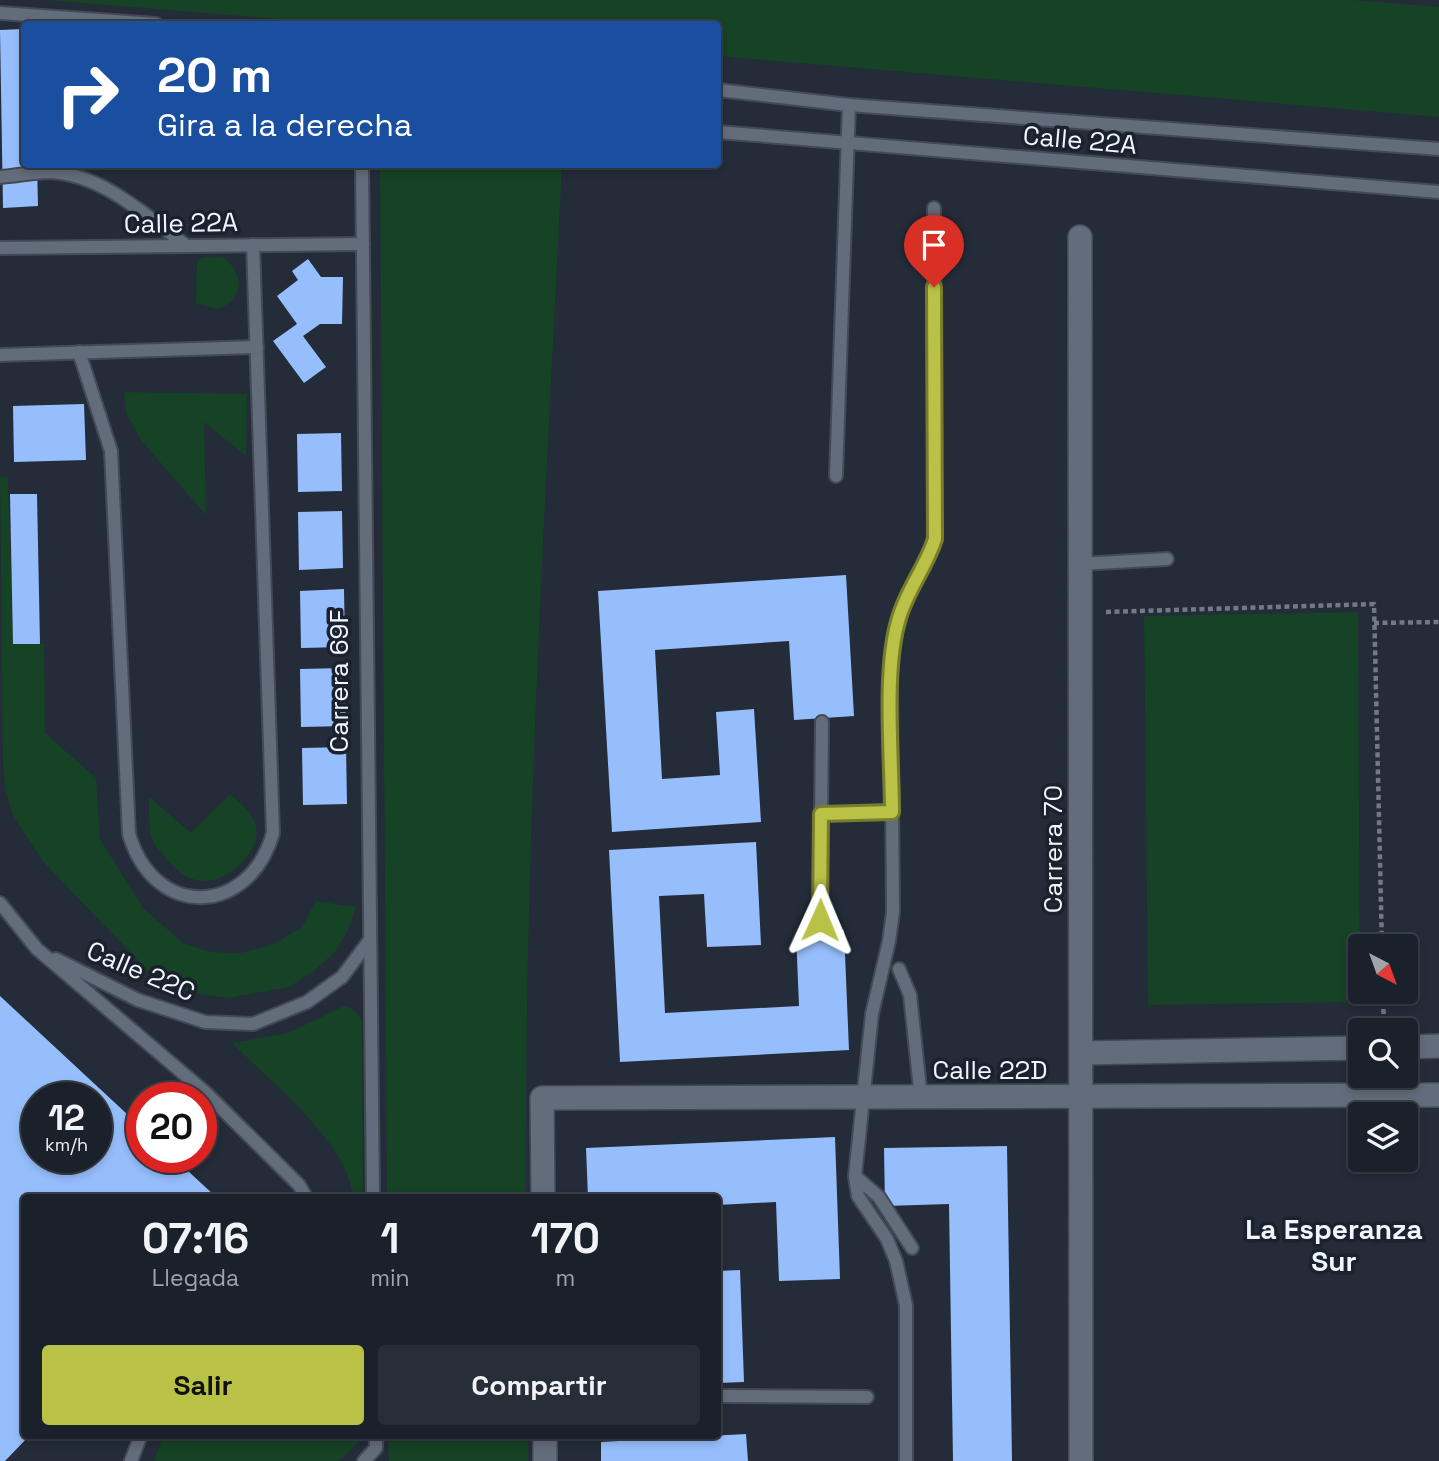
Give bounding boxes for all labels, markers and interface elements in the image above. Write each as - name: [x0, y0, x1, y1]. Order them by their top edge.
- text: 20 m: [157, 44, 272, 106]
- icon: right: [42, 49, 133, 140]
- text: Gira a la derecha: [157, 105, 412, 145]
- street label: Calle 22A: [1022, 118, 1138, 162]
- street label: Calle 22A: [124, 205, 238, 241]
- pin: [904, 215, 964, 287]
- icon: arrive: [915, 226, 953, 264]
- street label: Carrera 69F: [322, 609, 356, 753]
- street label: Carrera 70: [1036, 785, 1070, 913]
- position arrow: [783, 883, 857, 957]
- street label: Calle 22C: [82, 933, 200, 1009]
- north arrow: [1348, 934, 1418, 1004]
- map controls: [1348, 934, 1418, 1172]
- button: search: [1348, 1018, 1418, 1088]
- street label: Calle 22D: [932, 1053, 1048, 1087]
- speed limit sign: 20: [126, 1082, 217, 1173]
- text: 12: [48, 1096, 85, 1140]
- button: layers: [1348, 1102, 1418, 1172]
- text: km/h: [45, 1133, 88, 1156]
- district label: La Esperanza Sur: [1245, 1211, 1423, 1279]
- text: 07:16: [142, 1212, 249, 1265]
- text: 1: [380, 1212, 399, 1265]
- text: 170: [531, 1212, 600, 1265]
- text: Llegada: [152, 1263, 239, 1293]
- text: min: [370, 1263, 410, 1293]
- text: m: [555, 1263, 575, 1293]
- button: Salir: [42, 1345, 364, 1425]
- button: Compartir: [378, 1345, 700, 1425]

